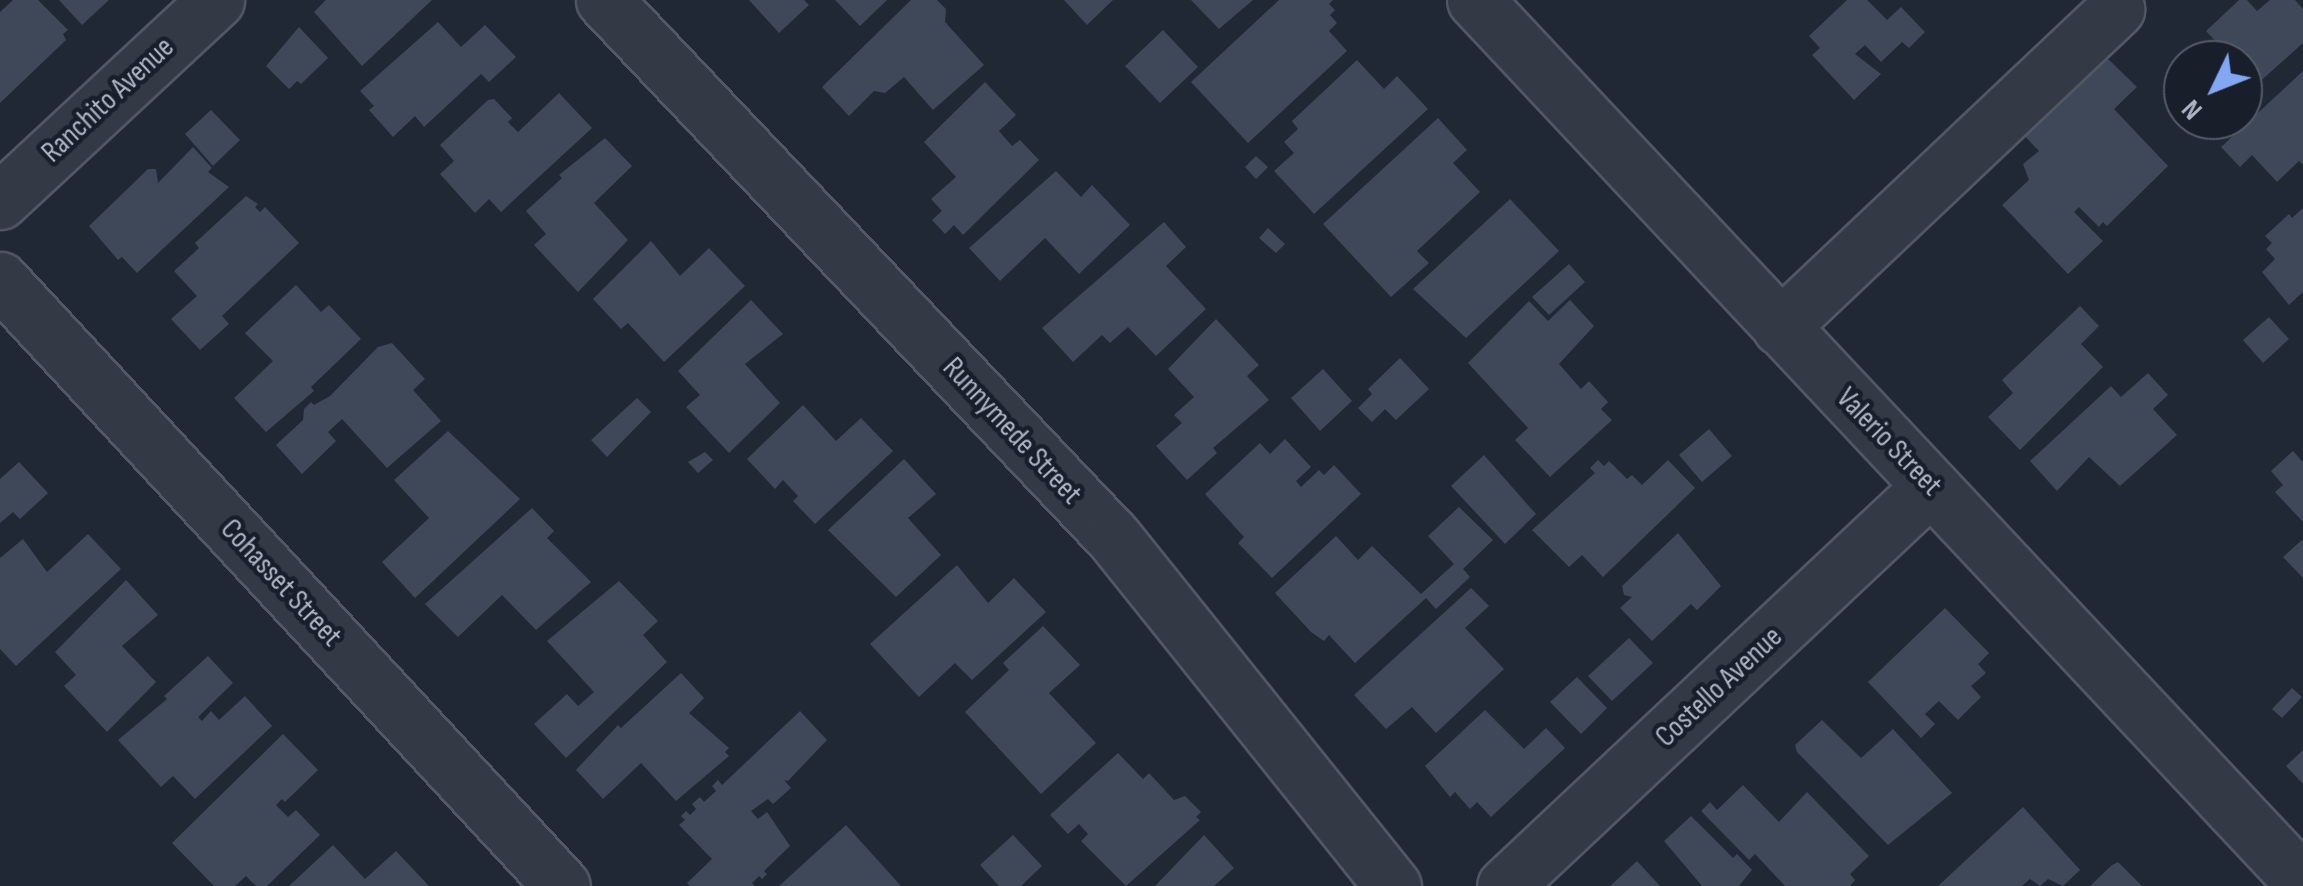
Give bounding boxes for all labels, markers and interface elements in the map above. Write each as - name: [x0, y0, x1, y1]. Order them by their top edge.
- street label: Ranchito Avenue: [34, 30, 182, 170]
- north arrow: [2163, 40, 2263, 140]
- text: N: [2175, 93, 2209, 126]
- street label: Runnymede Street: [935, 350, 1089, 512]
- street label: Valerio Street: [1829, 380, 1949, 504]
- street label: Cohasset Street: [213, 512, 349, 654]
- street label: Costello Avenue: [1648, 619, 1790, 755]

